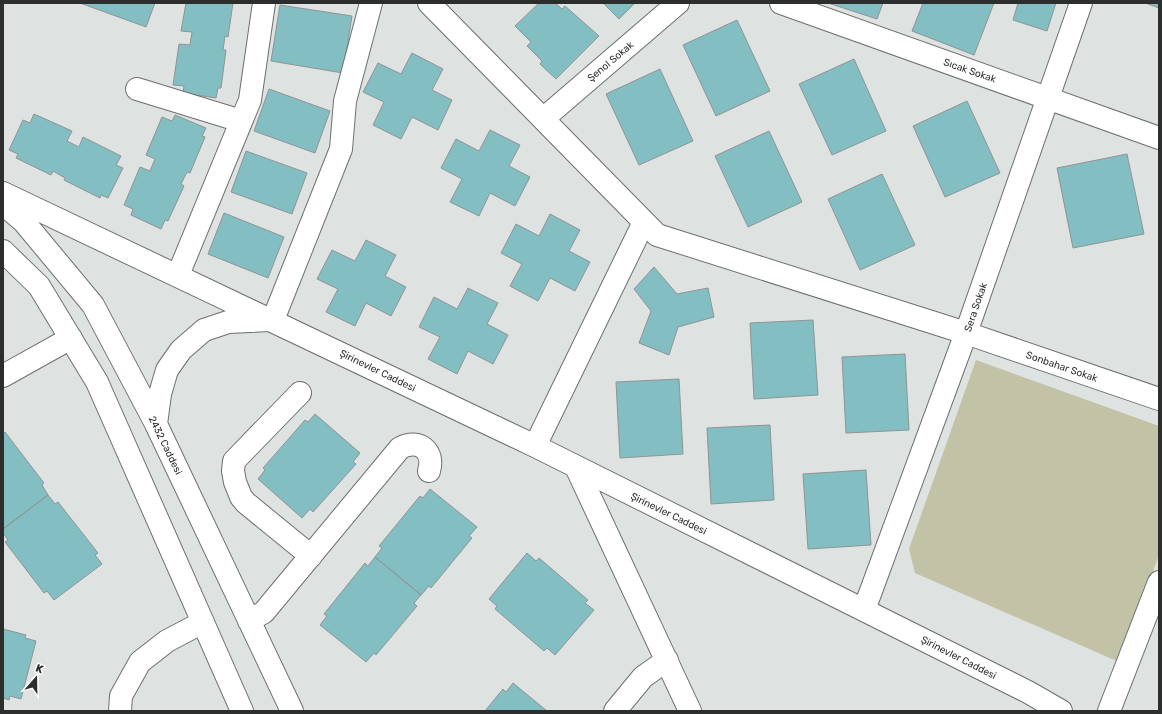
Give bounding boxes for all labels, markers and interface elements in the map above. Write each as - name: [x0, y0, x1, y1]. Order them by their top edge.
- street label: Şenol Sokak: [585, 39, 637, 84]
- street label: Sıcak Sokak: [942, 56, 998, 86]
- street label: Sera Sokak: [962, 280, 990, 333]
- street label: Şirinevler Caddesi: [338, 347, 418, 395]
- street label: Sonbahar Sokak: [1024, 349, 1100, 385]
- street label: 2432 Caddesi: [146, 414, 184, 477]
- street label: Şirinevler Caddesi: [629, 490, 709, 538]
- street label: Şirinevler Caddesi: [919, 634, 998, 682]
- north arrow: [16, 658, 56, 698]
- text: K: [34, 662, 46, 677]

